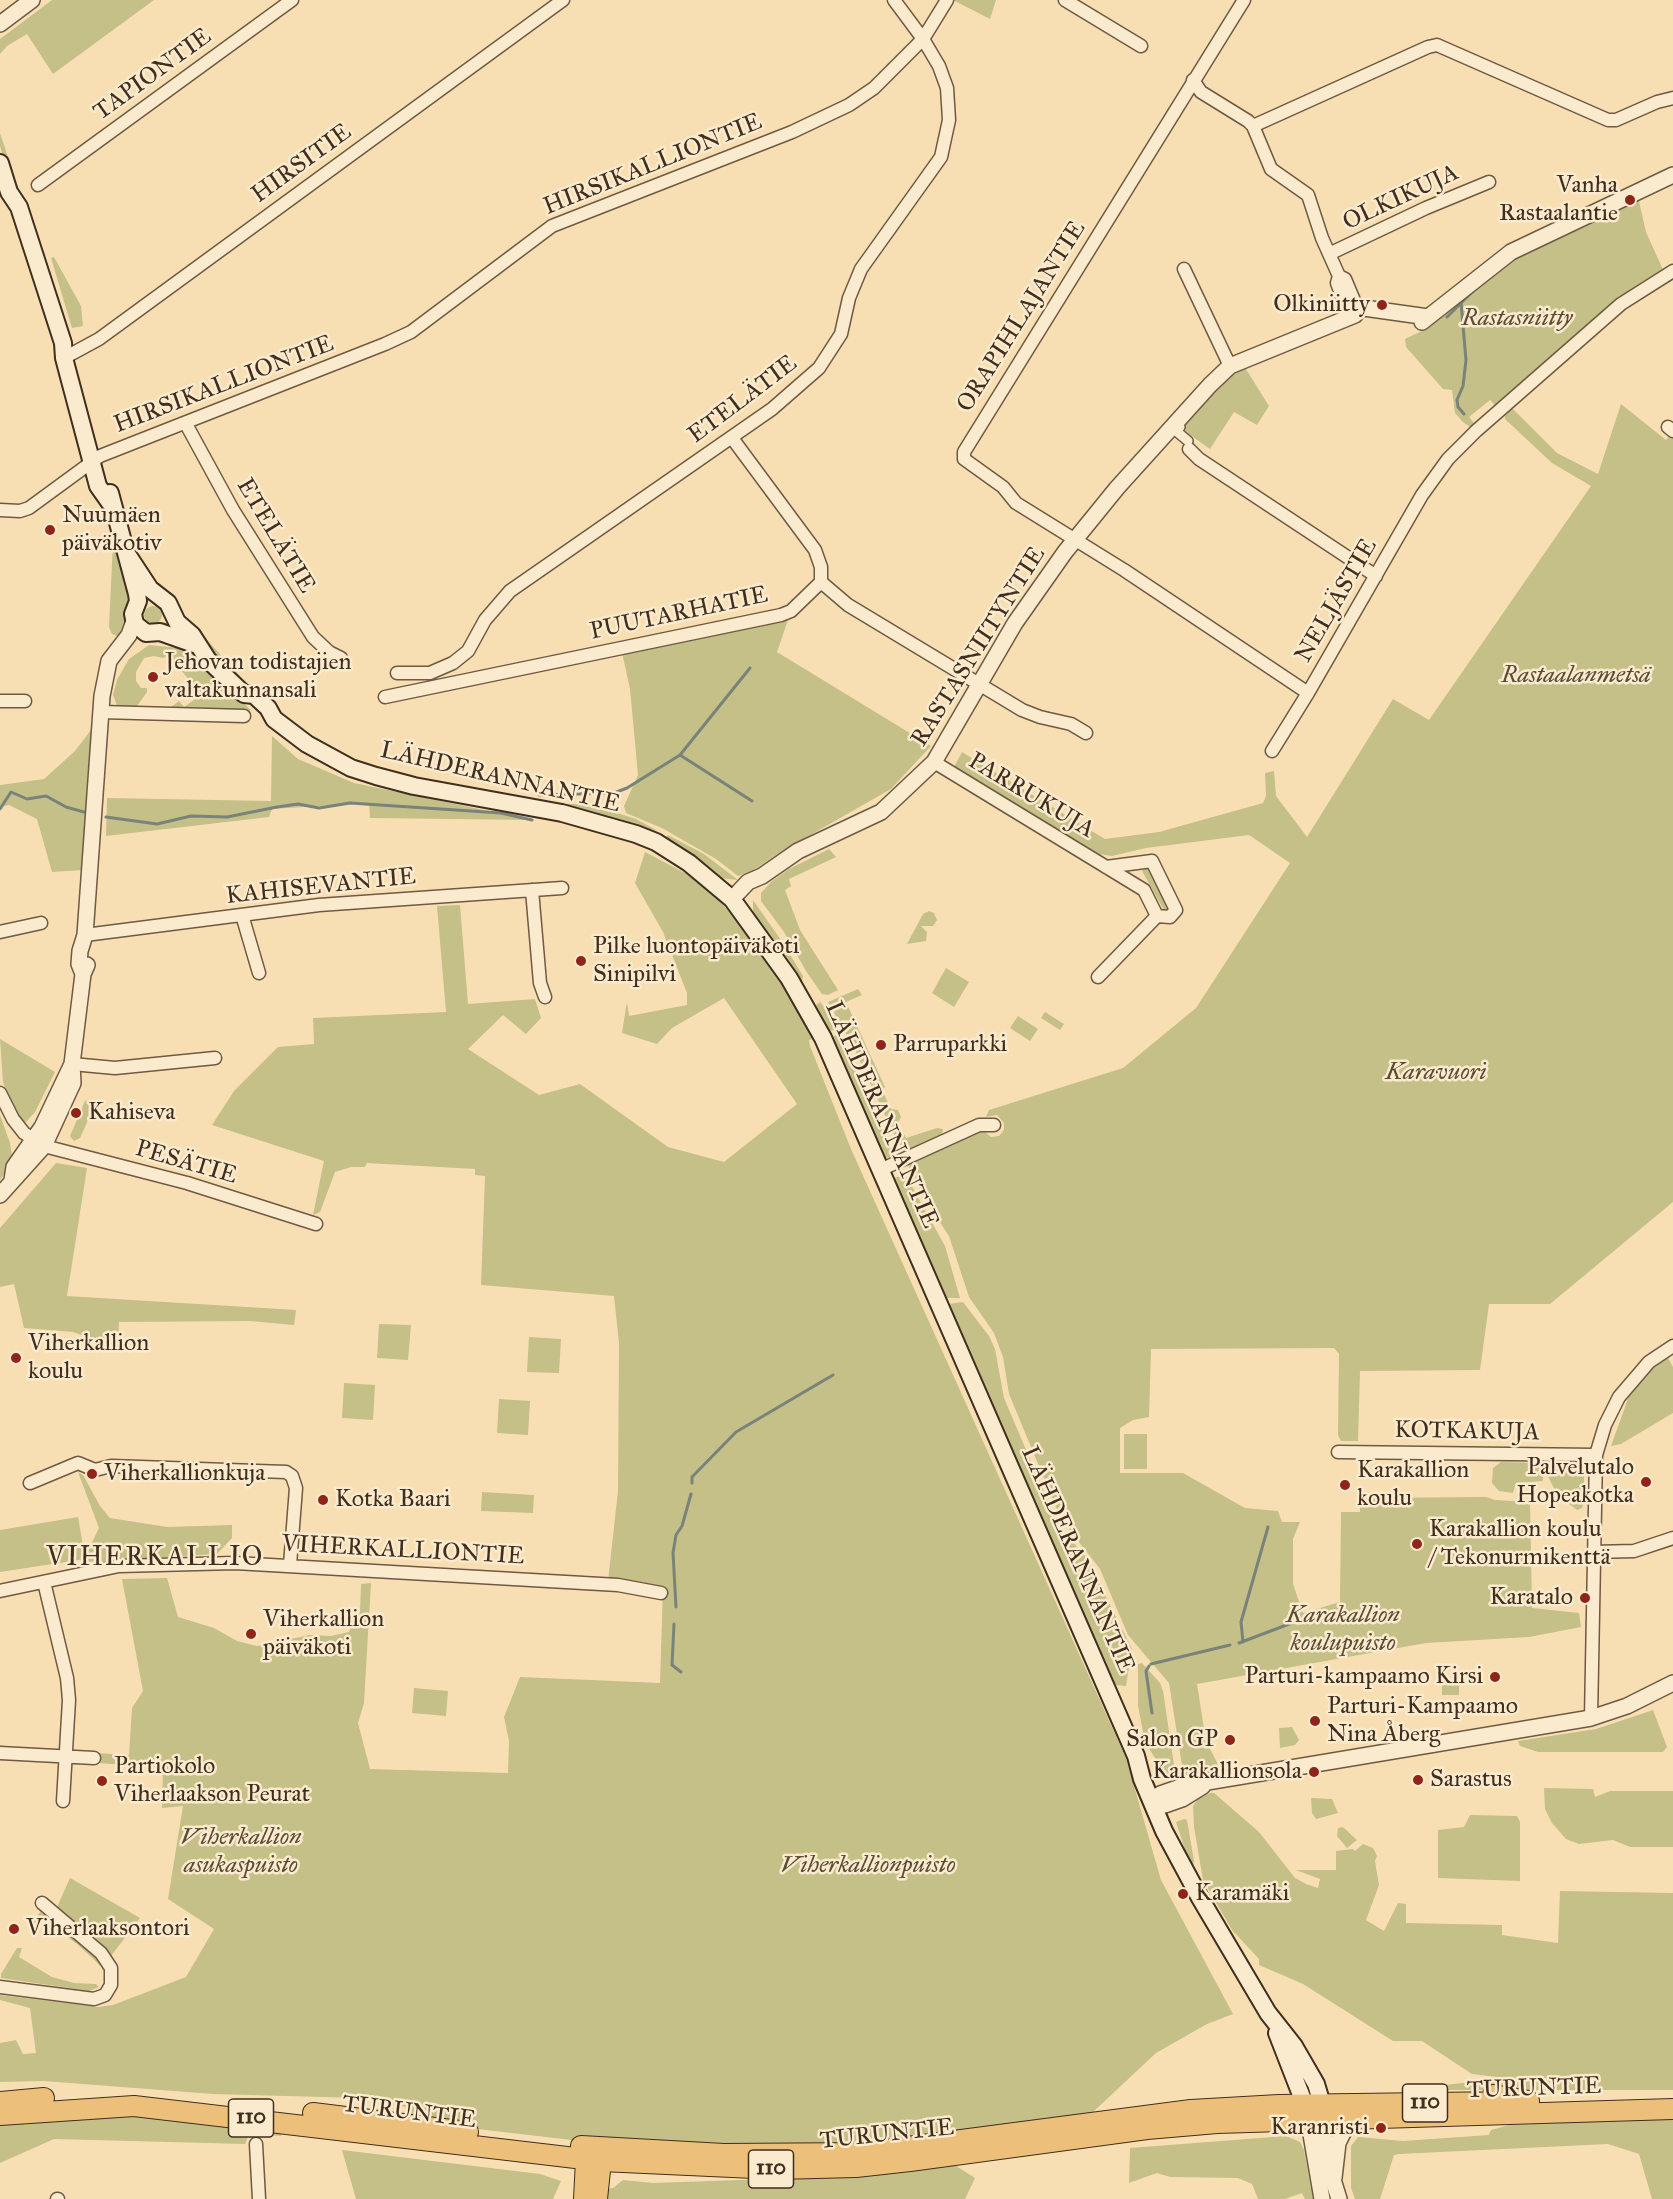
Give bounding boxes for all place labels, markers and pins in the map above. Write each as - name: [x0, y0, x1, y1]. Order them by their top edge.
- place label: Vanha Rastaalantie: [1499, 172, 1618, 228]
- marker: Vanha Rastaalantie: [1623, 193, 1637, 207]
- place label: Olkiniitty: [1273, 291, 1370, 319]
- marker: Olkiniitty: [1375, 298, 1389, 312]
- place label: Nuumäen päiväkotiv: [62, 502, 162, 558]
- marker: Nuumäen päiväkotiv: [43, 523, 57, 537]
- place label: Jehovan todistajien valtakunnansali: [165, 649, 351, 705]
- marker: Jehovan todistajien valtakunnansali: [146, 670, 160, 684]
- place label: Pilke luontopäiväkoti Sinipilvi: [593, 933, 799, 989]
- marker: Pilke luontopäiväkoti Sinipilvi: [574, 954, 588, 968]
- place label: Parruparkki: [893, 1031, 1007, 1059]
- marker: Parruparkki: [874, 1038, 888, 1052]
- place label: Kahiseva: [88, 1099, 175, 1127]
- marker: Kahiseva: [69, 1106, 83, 1120]
- place label: Viherkallion koulu: [28, 1330, 149, 1386]
- marker: Viherkallion koulu: [9, 1351, 23, 1365]
- place label: Palvelutalo Hopeakotka: [1516, 1454, 1634, 1510]
- place label: Karakallion koulu: [1357, 1457, 1469, 1513]
- place label: Viherkallionkuja: [104, 1460, 265, 1488]
- marker: Viherkallionkuja: [85, 1467, 99, 1481]
- marker: Palvelutalo Hopeakotka: [1639, 1475, 1653, 1489]
- marker: Karakallion koulu: [1338, 1478, 1352, 1492]
- place label: Kotka Baari: [335, 1486, 451, 1514]
- marker: Kotka Baari: [316, 1493, 330, 1507]
- place label: Karakallion koulu / Tekonurmikenttä: [1429, 1516, 1611, 1572]
- marker: Karakallion koulu / Tekonurmikenttä: [1410, 1537, 1424, 1551]
- place label: Karatalo: [1489, 1584, 1573, 1612]
- marker: Karatalo: [1578, 1591, 1592, 1605]
- place label: Viherkallion päiväkoti: [263, 1606, 384, 1662]
- marker: Viherkallion päiväkoti: [244, 1627, 258, 1641]
- place label: Parturi-kampaamo Kirsi: [1245, 1663, 1483, 1691]
- marker: Parturi-kampaamo Kirsi: [1488, 1670, 1502, 1684]
- place label: Parturi-Kampaamo Nina Åberg: [1327, 1693, 1518, 1749]
- marker: Parturi-Kampaamo Nina Åberg: [1308, 1714, 1322, 1728]
- place label: Salon GP: [1126, 1726, 1218, 1754]
- marker: Salon GP: [1223, 1733, 1237, 1747]
- place label: Partiokolo Viherlaakson Peurat: [114, 1753, 310, 1809]
- place label: Karakallionsola: [1152, 1758, 1302, 1786]
- marker: Karakallionsola: [1307, 1765, 1321, 1779]
- place label: Sarastus: [1430, 1766, 1512, 1794]
- marker: Sarastus: [1411, 1773, 1425, 1787]
- marker: Partiokolo Viherlaakson Peurat: [95, 1774, 109, 1788]
- place label: Karamäki: [1195, 1880, 1289, 1908]
- marker: Karamäki: [1176, 1887, 1190, 1901]
- place label: Viherlaaksontori: [26, 1915, 190, 1943]
- marker: Viherlaaksontori: [7, 1922, 21, 1936]
- place label: Karanristi: [1270, 2114, 1369, 2142]
- marker: Karanristi: [1374, 2121, 1388, 2135]

